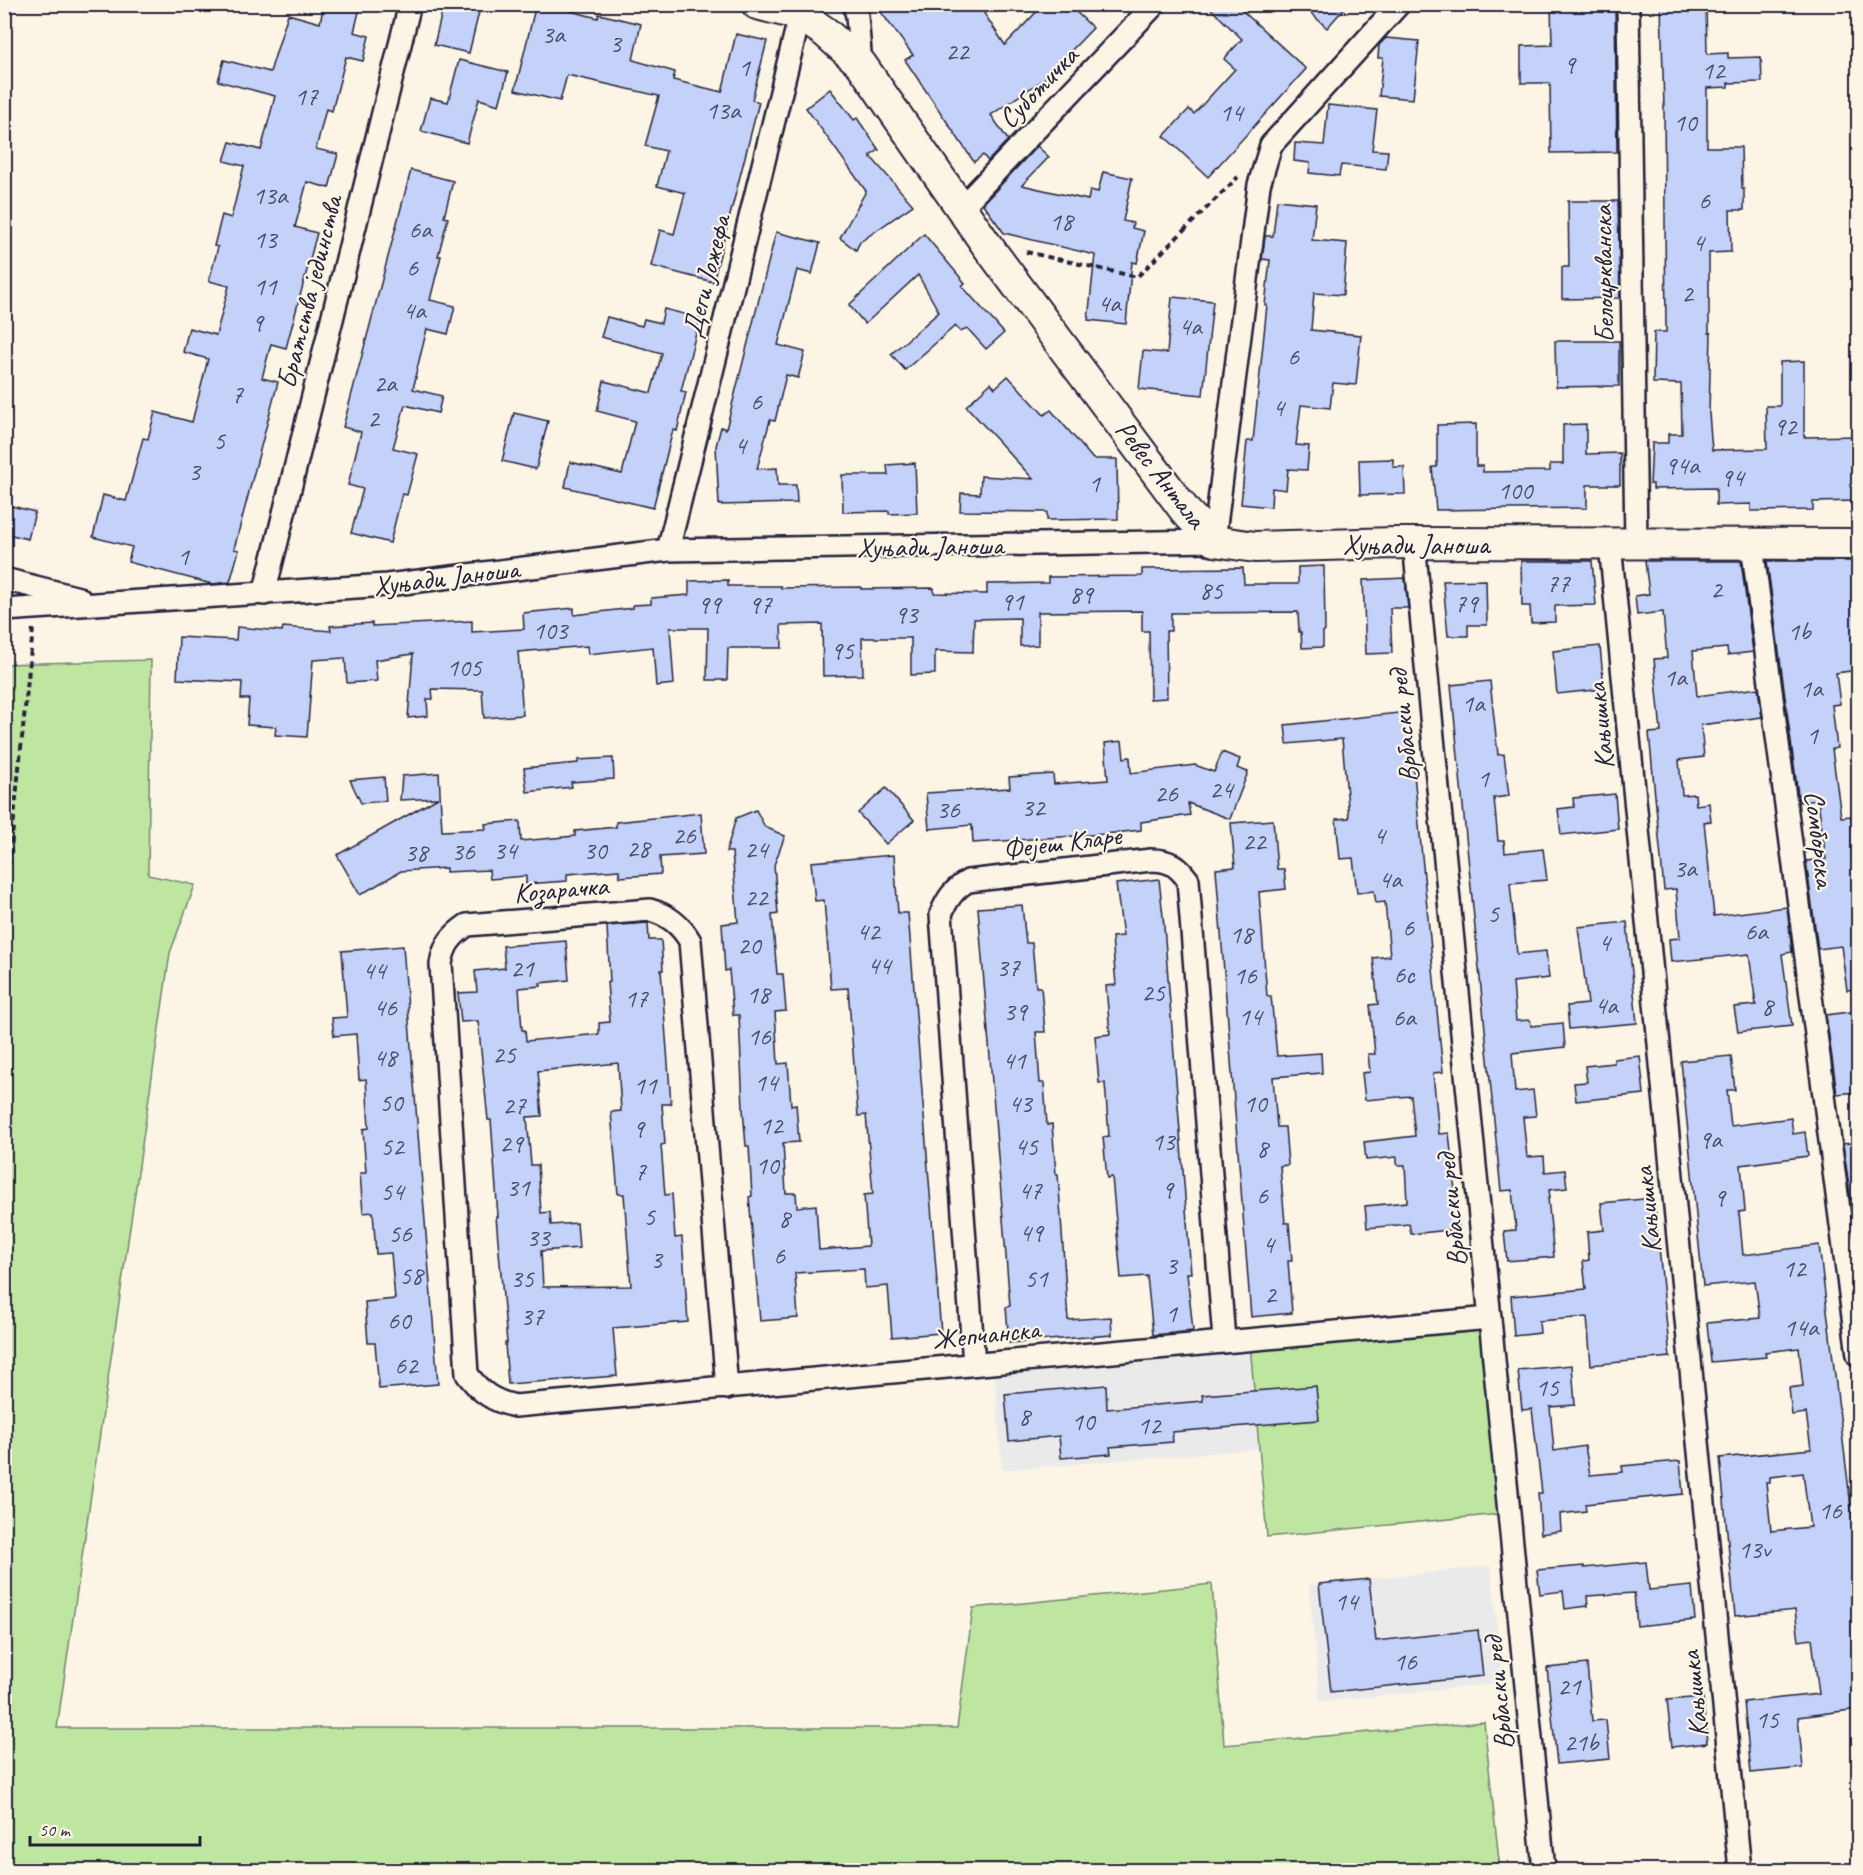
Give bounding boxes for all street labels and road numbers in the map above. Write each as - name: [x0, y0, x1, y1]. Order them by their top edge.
- street label: Суботичка: [991, 38, 1087, 135]
- street label: Братства јединства: [268, 190, 350, 392]
- street label: Белоцркванска: [1584, 203, 1622, 343]
- street label: Деги Јожефа: [674, 209, 739, 341]
- street label: Ревес Антала: [1108, 413, 1215, 536]
- street label: Хуњади Јаноша: [856, 527, 1006, 565]
- street label: Хуњади Јаноша: [1343, 527, 1492, 562]
- street label: Хуњади Јаноша: [371, 550, 523, 603]
- street label: Врбаски ред: [1379, 665, 1426, 784]
- street label: Кањишка: [1578, 679, 1622, 771]
- street label: Сомборска: [1797, 789, 1844, 892]
- street label: Фејеш Кларе: [1001, 817, 1125, 867]
- street label: Козарачка: [512, 867, 612, 912]
- street label: Врбаски ред: [1427, 1149, 1474, 1268]
- street label: Кањишка: [1625, 1163, 1669, 1255]
- street label: Жепчанска: [931, 1311, 1044, 1357]
- street label: Врбаски ред: [1474, 1632, 1521, 1751]
- street label: Кањишка: [1672, 1647, 1716, 1739]

